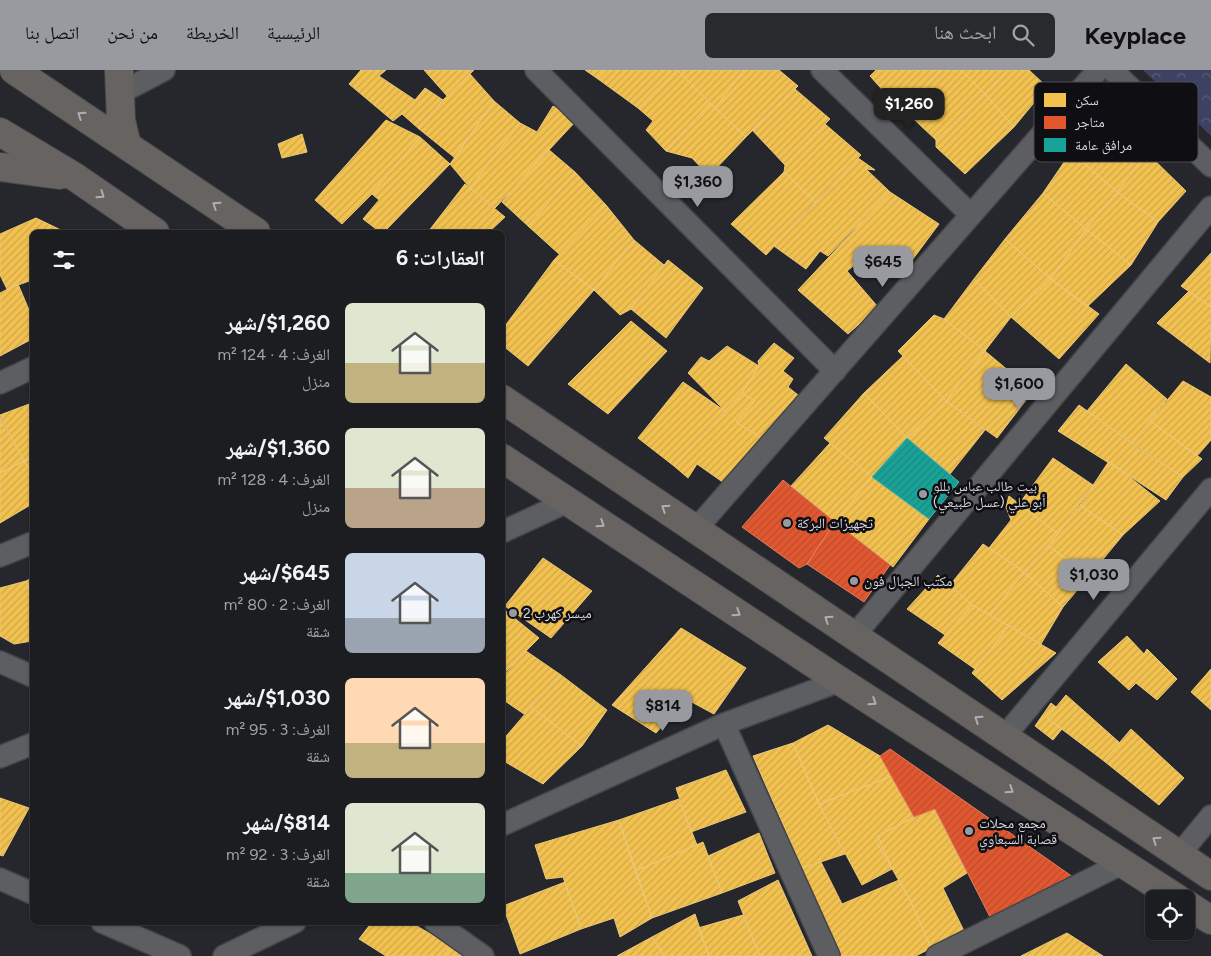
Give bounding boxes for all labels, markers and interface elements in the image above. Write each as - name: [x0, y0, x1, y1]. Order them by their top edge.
- search box: [705, 13, 1055, 58]
- text: ابحث هنا: [934, 21, 997, 44]
- icon: search: [1009, 21, 1037, 49]
- text: Keyplace: [1085, 21, 1186, 50]
- text: اتصل بنا: [25, 22, 79, 44]
- text: من نحن: [107, 22, 158, 44]
- text: الخريطة: [186, 22, 239, 44]
- text: الرئيسية: [267, 22, 320, 44]
- legend: [1034, 82, 1198, 162]
- pin: $1,260: [868, 88, 950, 130]
- text: سكن: [1075, 92, 1099, 109]
- text: $1,260: [885, 94, 933, 113]
- one-way arrow: [77, 111, 86, 121]
- text: متاجر: [1074, 114, 1105, 131]
- text: مرافق عامة: [1075, 137, 1132, 155]
- pin: $1,360: [657, 166, 739, 208]
- text: $1,360: [674, 172, 722, 191]
- one-way arrow: [95, 189, 105, 198]
- one-way arrow: [212, 202, 222, 211]
- text: العقارات: 6: [396, 245, 485, 270]
- icon: filters: [50, 246, 78, 274]
- pin: $645: [853, 246, 913, 288]
- text: $645: [864, 252, 902, 271]
- text: $1,260/شهر: [226, 310, 330, 335]
- icon: home: [385, 323, 445, 383]
- text: الغرف: 4 · 124 m²: [217, 345, 330, 364]
- pin: $1,600: [978, 368, 1060, 410]
- text: منزل: [302, 372, 330, 391]
- text: $1,600: [994, 374, 1044, 393]
- text: $1,360/شهر: [226, 435, 330, 460]
- icon: home: [385, 448, 445, 508]
- text: الغرف: 4 · 128 m²: [217, 470, 330, 489]
- place label: بيت طالب عباس بللو أبو علي (عسل طبيعي): [933, 478, 1046, 513]
- marker: بيت طالب عباس بللو أبو علي (عسل طبيعي): [917, 488, 929, 500]
- text: منزل: [302, 497, 330, 516]
- one-way arrow: [661, 505, 670, 514]
- place label: تجهيزات البركة: [797, 515, 873, 532]
- marker: تجهيزات البركة: [781, 517, 793, 529]
- one-way arrow: [596, 518, 605, 528]
- pin: $1,030: [1053, 558, 1135, 601]
- text: $645/شهر: [240, 560, 330, 585]
- text: $1,030: [1069, 565, 1119, 584]
- icon: home: [385, 573, 445, 633]
- place label: مكتب الجبال فون: [864, 573, 952, 590]
- marker: مكتب الجبال فون: [848, 575, 860, 587]
- text: الغرف: 2 · 80 m²: [224, 595, 330, 614]
- place label: ميسر كهرب 2: [523, 605, 592, 622]
- marker: ميسر كهرب 2: [507, 607, 519, 619]
- one-way arrow: [732, 607, 741, 617]
- one-way arrow: [825, 616, 834, 625]
- text: شقة: [306, 622, 330, 641]
- text: $1,030/شهر: [225, 685, 330, 710]
- pin: $814: [633, 690, 693, 732]
- text: $814: [645, 696, 681, 715]
- one-way arrow: [868, 696, 877, 705]
- icon: home: [385, 698, 445, 758]
- one-way arrow: [974, 716, 983, 725]
- text: الغرف: 3 · 95 m²: [226, 720, 330, 739]
- text: شقة: [306, 747, 330, 766]
- one-way arrow: [1004, 784, 1014, 793]
- text: $814/شهر: [243, 810, 330, 835]
- place label: مجمع محلات قصابة السبعاوي: [979, 815, 1057, 850]
- icon: home: [385, 823, 445, 883]
- marker: مجمع محلات قصابة السبعاوي: [963, 825, 975, 837]
- one-way arrow: [1152, 837, 1161, 846]
- text: الغرف: 3 · 92 m²: [226, 845, 330, 864]
- text: شقة: [306, 872, 330, 891]
- map controls: [1145, 890, 1195, 940]
- button: locate: [1145, 890, 1195, 940]

